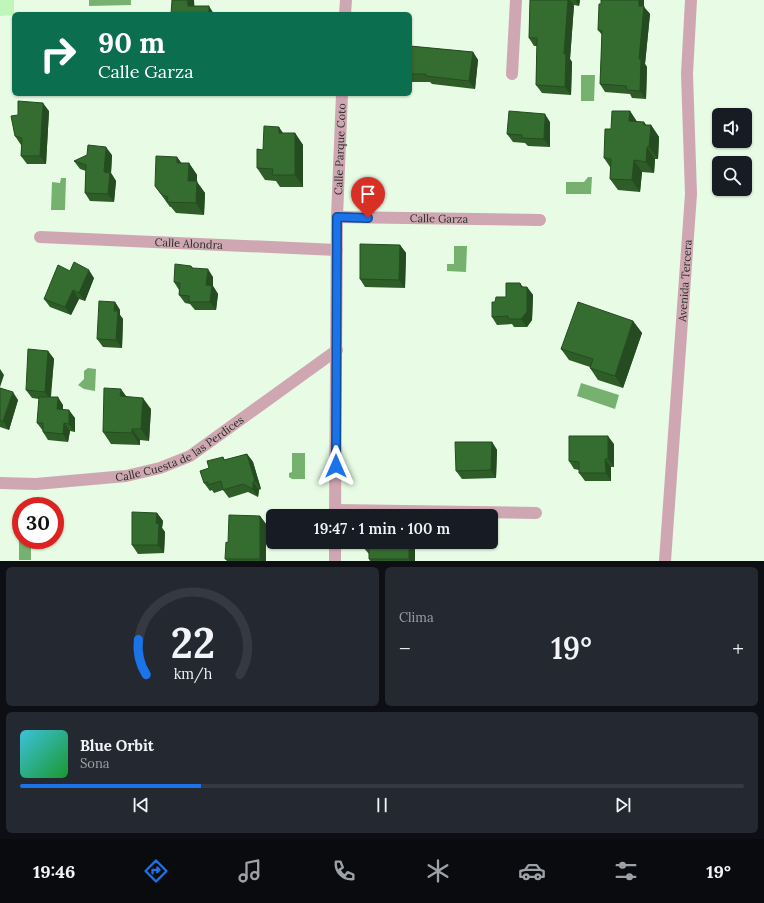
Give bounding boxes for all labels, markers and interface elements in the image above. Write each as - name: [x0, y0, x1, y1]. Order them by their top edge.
- text: 90 m: [98, 25, 165, 61]
- icon: right: [32, 28, 84, 80]
- text: Calle Garza: [98, 60, 193, 83]
- street label: Calle Parque Coto: [331, 103, 349, 195]
- map controls: [712, 108, 752, 196]
- button: sound: [712, 108, 752, 148]
- button: search: [712, 156, 752, 196]
- pin: [351, 177, 385, 218]
- icon: arrive: [357, 183, 379, 205]
- street label: Calle Garza: [410, 211, 469, 226]
- street label: Calle Alondra: [154, 235, 224, 252]
- street label: Avenida Tercera: [675, 239, 695, 323]
- street label: Calle Cuesta de las Perdices: [115, 413, 246, 484]
- position arrow: [315, 445, 357, 487]
- speed limit sign: 30: [12, 497, 64, 549]
- text: 19:47 · 1 min · 100 m: [314, 519, 450, 538]
- text: Clima: [399, 609, 434, 626]
- text: 22: [170, 615, 215, 668]
- text: 19°: [551, 629, 592, 667]
- text: −: [399, 634, 411, 662]
- text: +: [732, 634, 744, 662]
- text: km/h: [173, 664, 212, 683]
- text: Blue Orbit: [80, 736, 154, 755]
- text: Sona: [80, 755, 110, 772]
- icon: previous: [130, 794, 152, 816]
- icon: pause: [371, 794, 393, 816]
- icon: next: [612, 794, 634, 816]
- icon: directions: [142, 857, 170, 885]
- icon: music: [236, 857, 264, 885]
- icon: phone: [330, 857, 358, 885]
- icon: climate: [424, 857, 452, 885]
- icon: car: [518, 857, 546, 885]
- icon: filters: [612, 857, 640, 885]
- text: 19:46: [33, 860, 75, 883]
- text: 19°: [706, 860, 731, 883]

